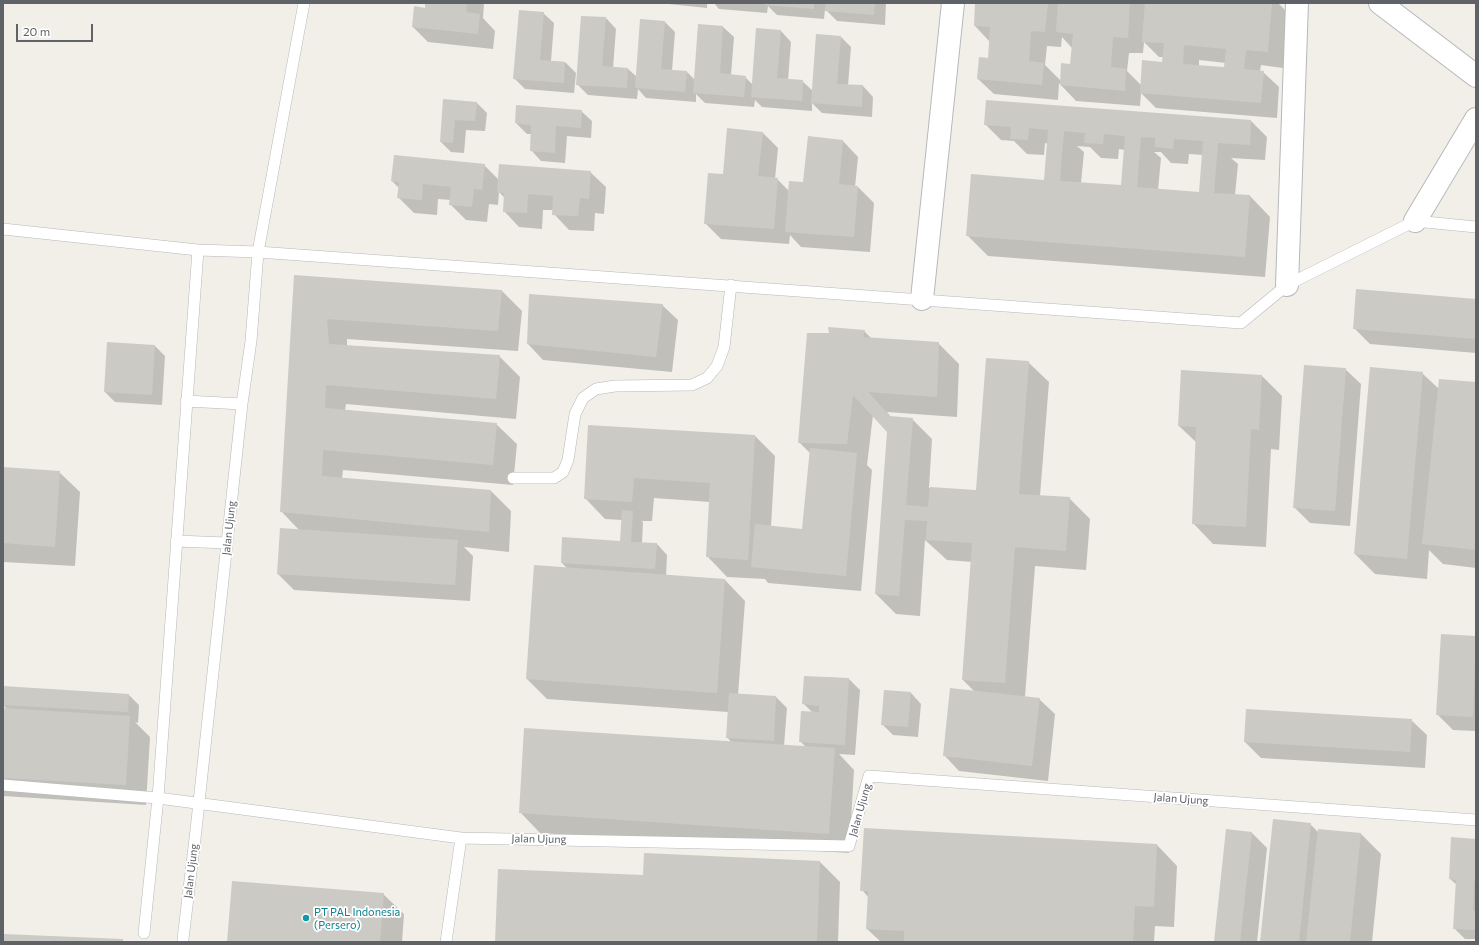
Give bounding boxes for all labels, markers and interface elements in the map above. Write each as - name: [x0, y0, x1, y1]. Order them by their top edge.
- scale bar: [18, 16, 95, 42]
- text: 20 m: [23, 24, 50, 38]
- street label: Jalan Ujung: [220, 500, 238, 556]
- street label: Jalan Ujung: [846, 782, 874, 838]
- street label: Jalan Ujung: [1153, 790, 1209, 808]
- street label: Jalan Ujung: [511, 832, 567, 846]
- street label: Jalan Ujung: [181, 843, 201, 899]
- place label: PT PAL Indonesia (Persero): [314, 905, 400, 931]
- marker: PT PAL Indonesia (Persero): [301, 913, 311, 923]

